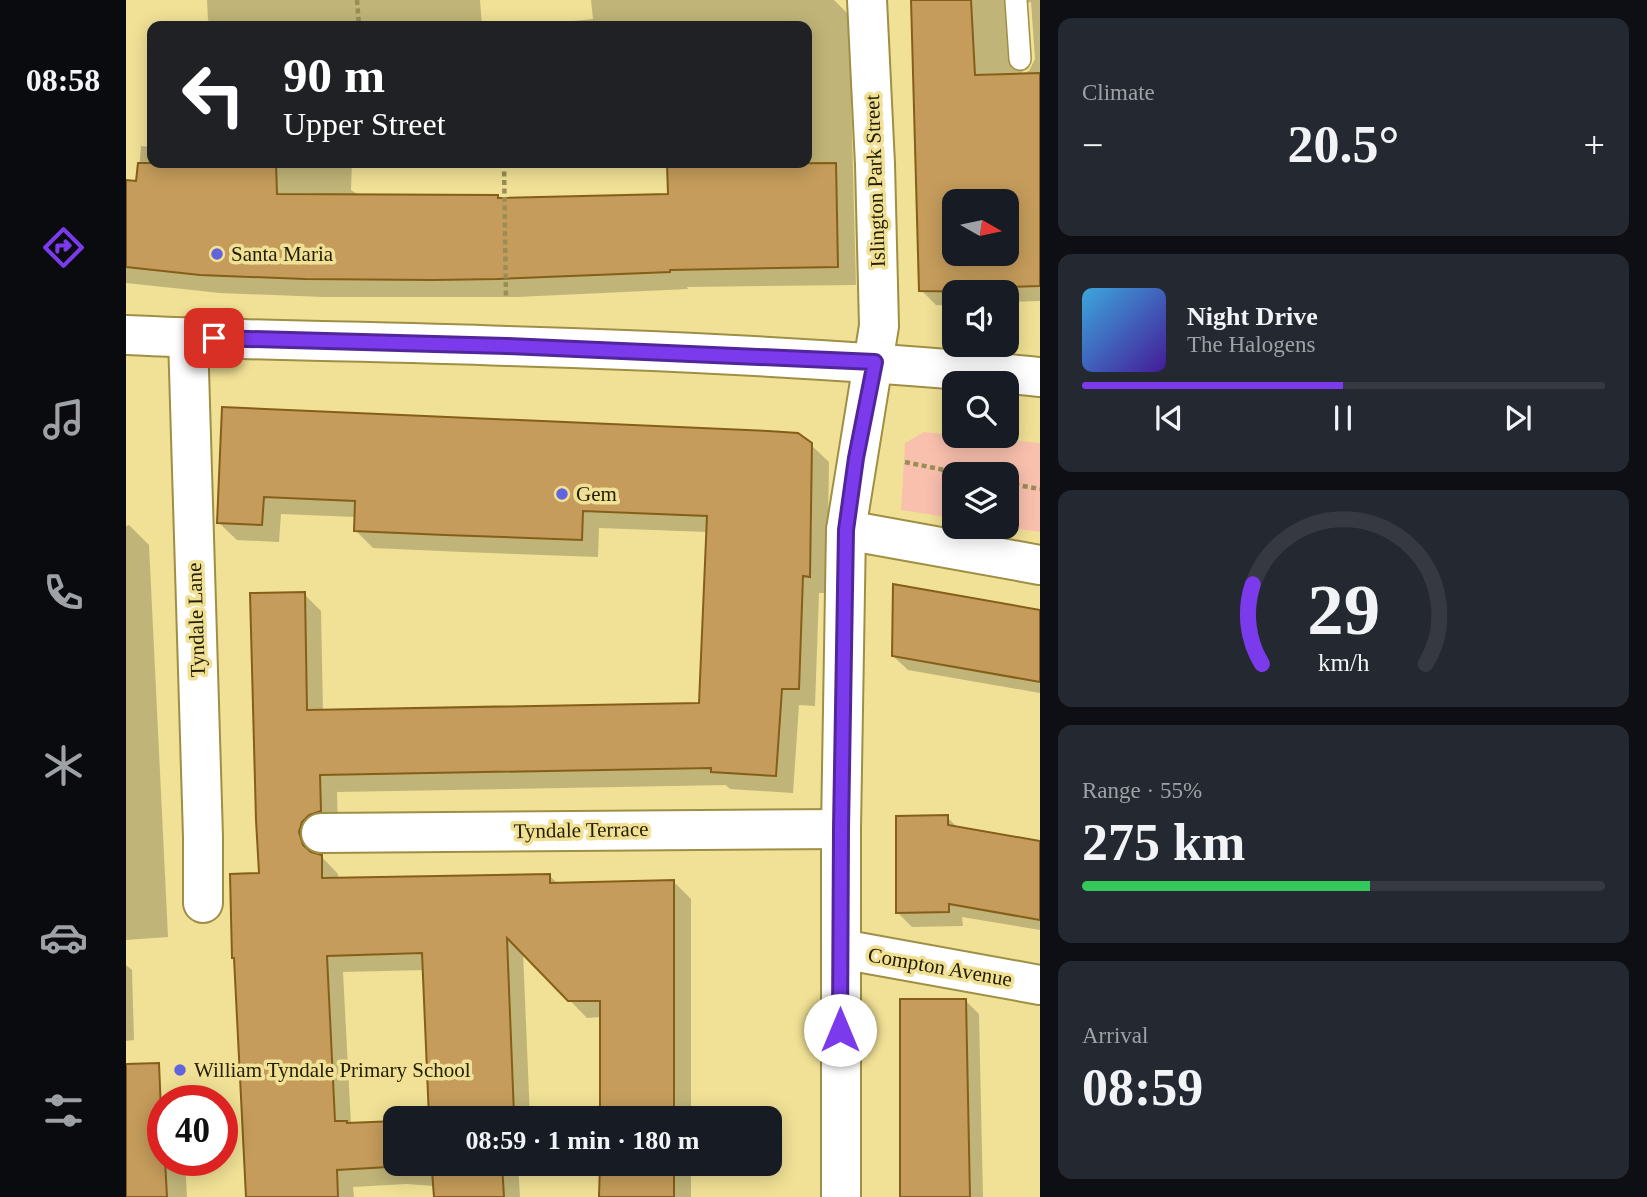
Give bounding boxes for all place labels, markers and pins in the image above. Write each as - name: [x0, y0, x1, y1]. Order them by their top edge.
- place label: Santa Maria: [231, 242, 334, 266]
- marker: Santa Maria: [209, 246, 225, 262]
- pin: [184, 308, 244, 368]
- place label: Gem: [576, 482, 617, 506]
- marker: Gem: [554, 486, 570, 502]
- place label: William Tyndale Primary School: [194, 1058, 471, 1082]
- marker: William Tyndale Primary School: [172, 1062, 188, 1078]

